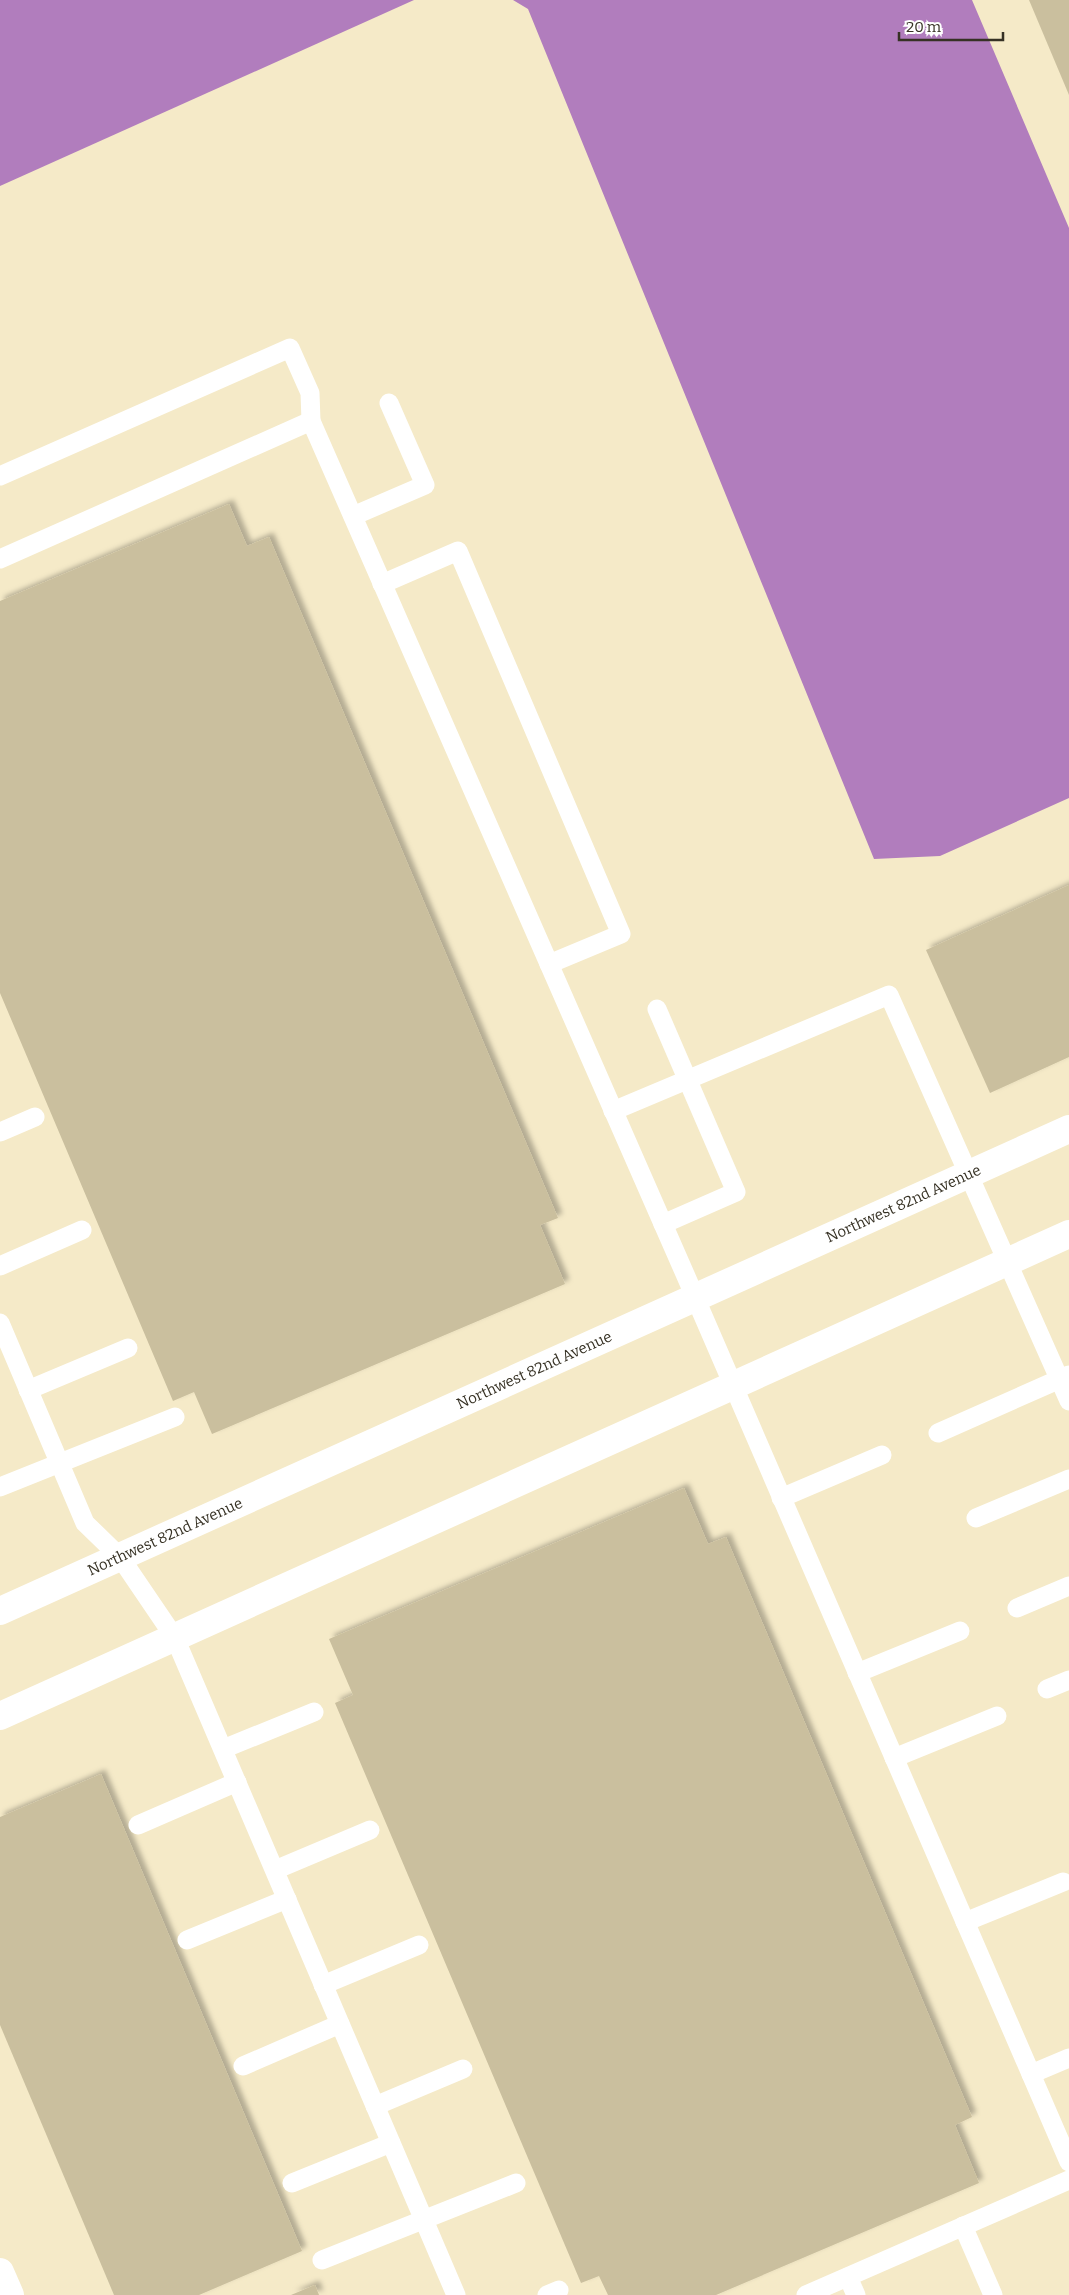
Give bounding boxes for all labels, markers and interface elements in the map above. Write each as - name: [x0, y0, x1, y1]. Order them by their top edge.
- scale bar: [899, 10, 1003, 42]
- text: 20 m: [906, 18, 942, 36]
- street label: Northwest 82nd Avenue: [823, 1161, 984, 1246]
- street label: Northwest 82nd Avenue: [454, 1327, 615, 1413]
- street label: Northwest 82nd Avenue: [85, 1494, 245, 1579]

